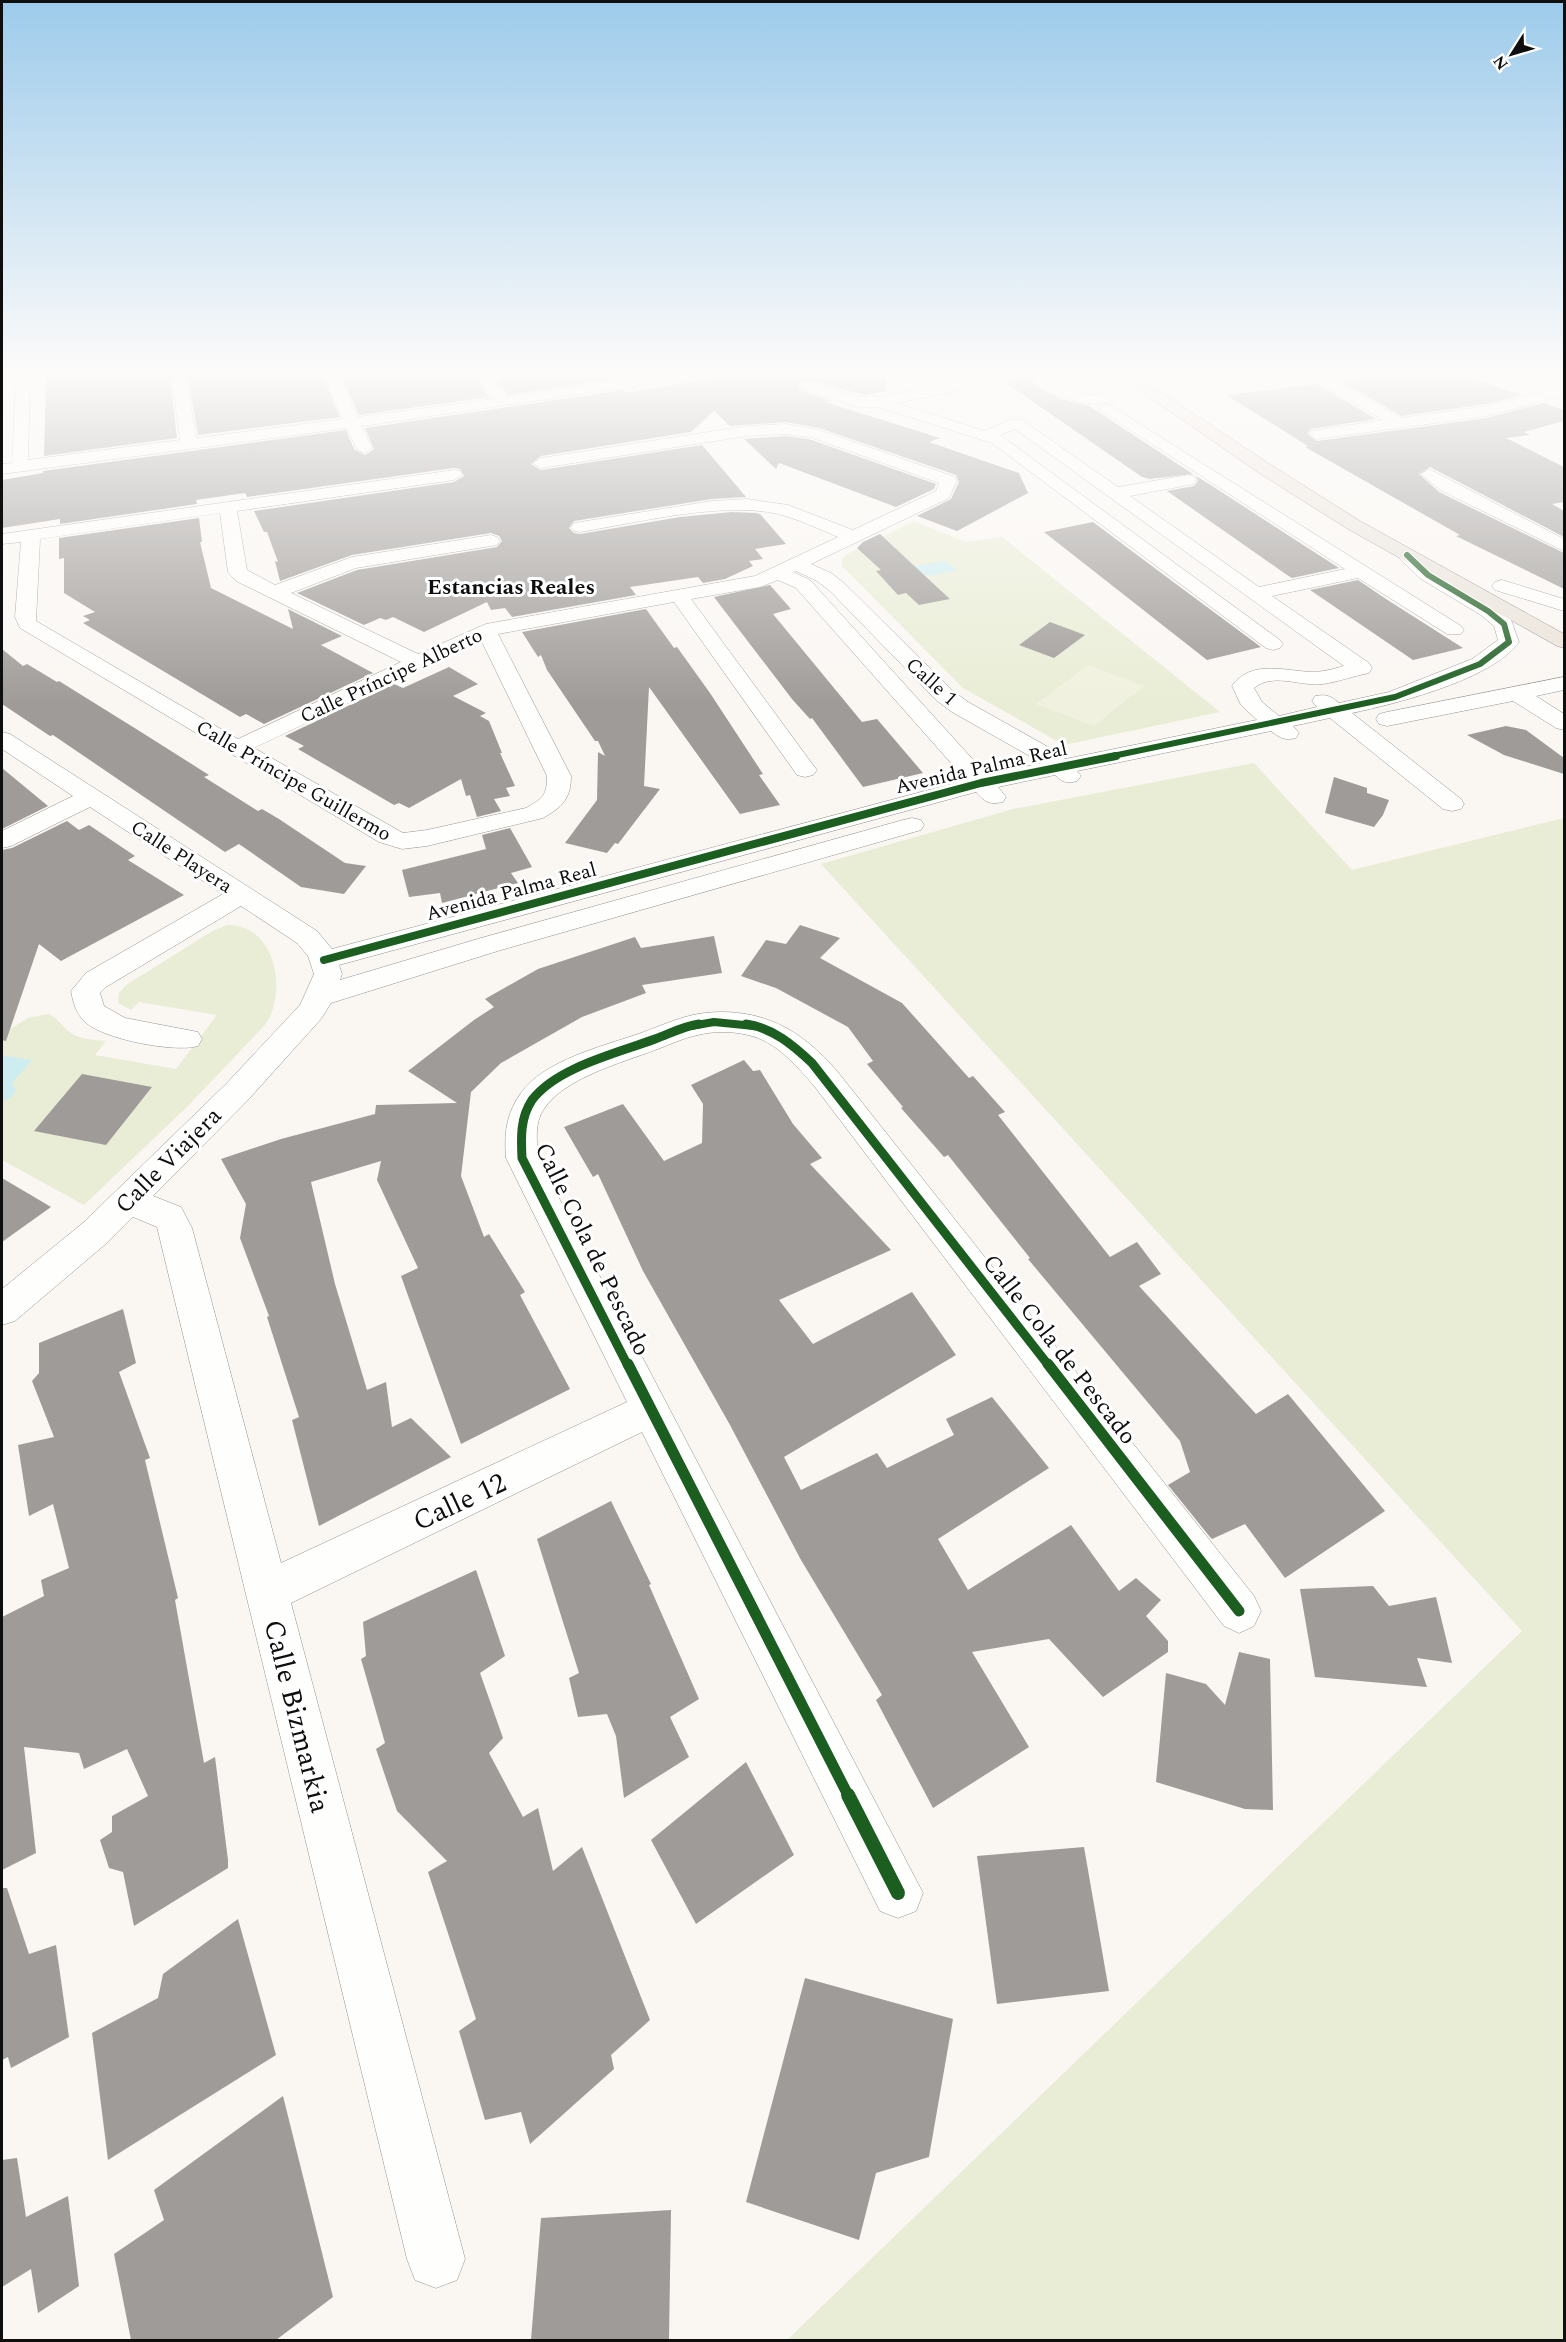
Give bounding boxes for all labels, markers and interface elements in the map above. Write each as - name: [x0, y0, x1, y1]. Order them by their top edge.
- north arrow: [1482, 24, 1542, 84]
- text: N: [1487, 50, 1514, 75]
- district label: Estancias Reales: [427, 571, 595, 604]
- street label: Calle Príncipe Alberto: [295, 620, 488, 731]
- street label: Calle 1: [899, 650, 964, 713]
- street label: Calle Príncipe Guillermo: [190, 713, 397, 849]
- street label: Avenida Palma Real: [892, 734, 1070, 802]
- street label: Calle Playera: [125, 813, 239, 901]
- street label: Avenida Palma Real: [423, 855, 600, 929]
- street label: Calle Viajera: [107, 1099, 231, 1222]
- street label: Calle Cola de Pescado: [525, 1137, 659, 1362]
- street label: Calle Cola de Pescado: [973, 1247, 1145, 1453]
- street label: Calle 12: [406, 1462, 514, 1543]
- street label: Calle Bizmarkia: [252, 1615, 341, 1818]

